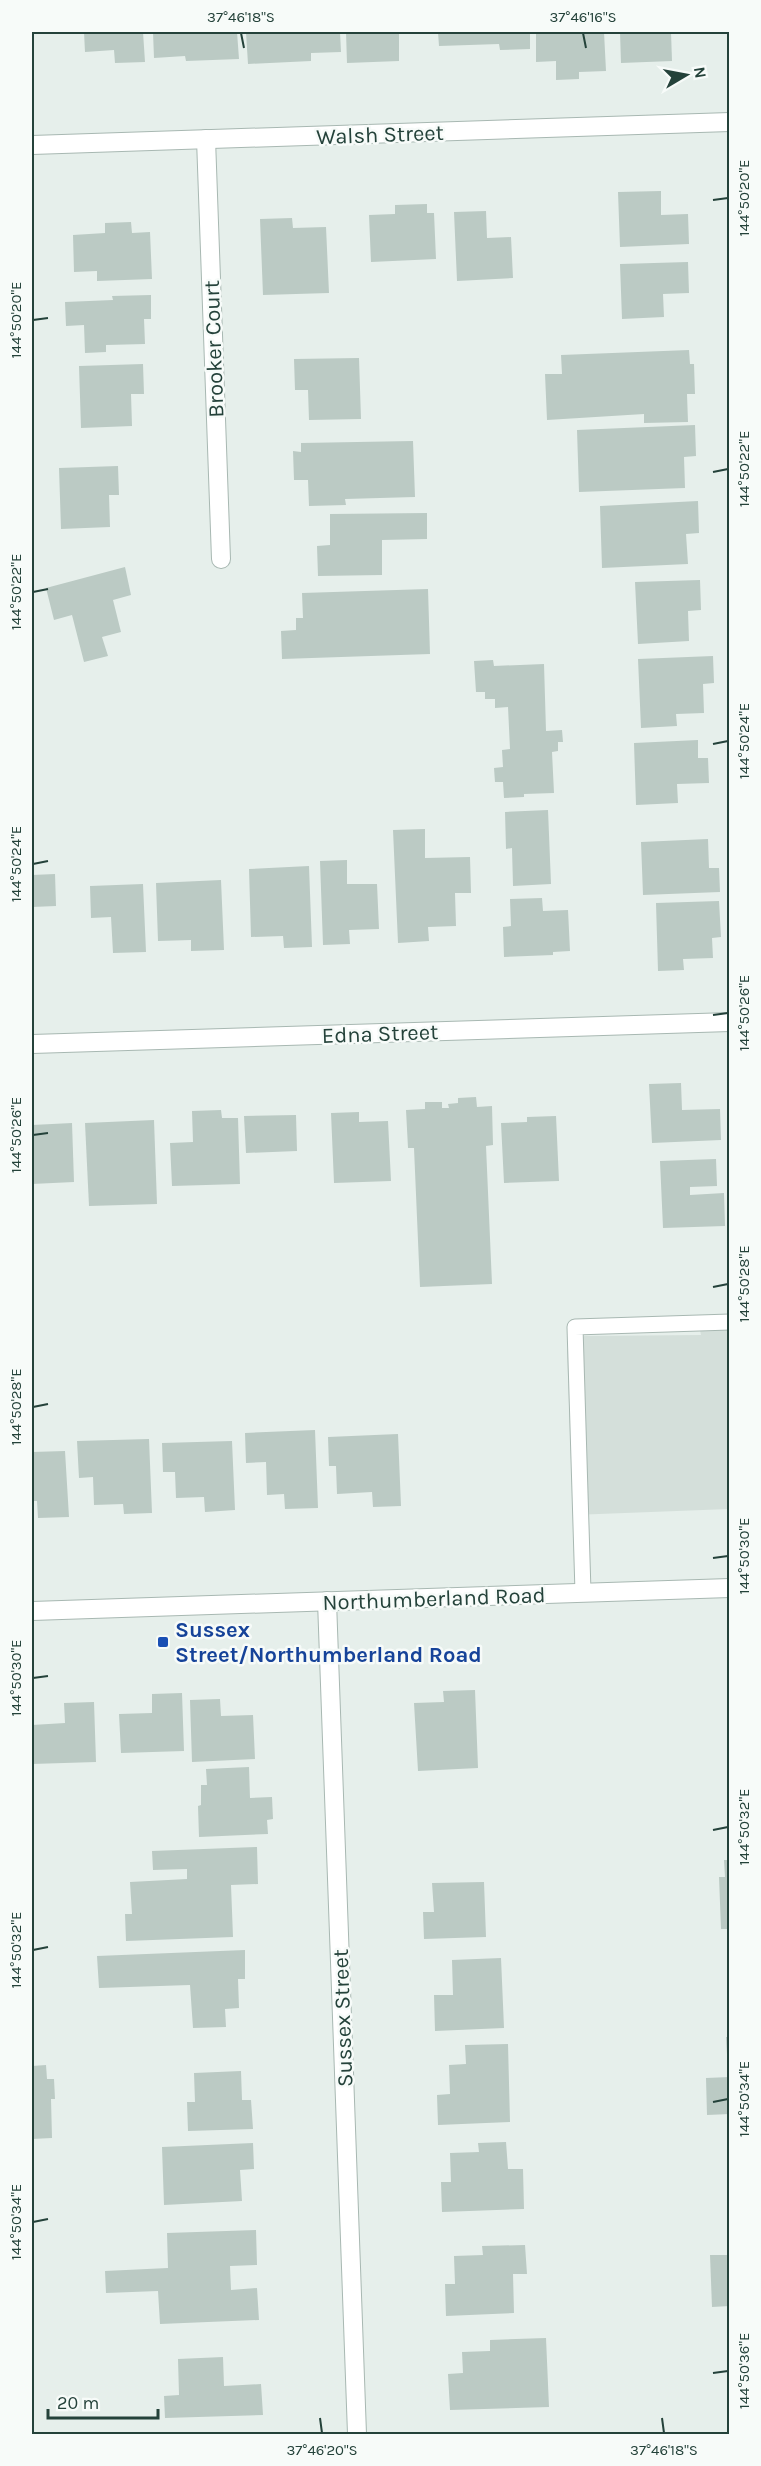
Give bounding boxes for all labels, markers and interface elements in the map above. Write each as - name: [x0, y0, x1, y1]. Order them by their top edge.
- text: 37°46'18"S: [207, 8, 275, 26]
- text: 37°46'16"S: [549, 8, 617, 26]
- north arrow: [656, 45, 716, 105]
- text: N: [690, 65, 711, 80]
- street label: Walsh Street: [316, 120, 444, 150]
- text: 144°50'20"E: [735, 160, 753, 236]
- street label: Brooker Court: [199, 280, 229, 418]
- text: 144°50'20"E: [7, 282, 25, 358]
- text: 144°50'22"E: [735, 431, 753, 507]
- text: 144°50'22"E: [7, 554, 25, 630]
- text: 144°50'24"E: [735, 703, 753, 779]
- text: 144°50'24"E: [7, 826, 25, 902]
- text: 144°50'26"E: [735, 975, 753, 1051]
- street label: Edna Street: [321, 1019, 439, 1049]
- text: 144°50'26"E: [7, 1097, 25, 1173]
- text: 144°50'28"E: [735, 1245, 753, 1323]
- text: 144°50'28"E: [7, 1368, 25, 1446]
- text: 144°50'30"E: [735, 1518, 753, 1594]
- street label: Northumberland Road: [322, 1582, 546, 1616]
- place label: Sussex Street/Northumberland Road: [175, 1617, 482, 1668]
- marker: Sussex Street/Northumberland Road: [156, 1635, 170, 1649]
- text: 144°50'30"E: [7, 1640, 25, 1716]
- text: 144°50'32"E: [735, 1789, 753, 1865]
- text: 144°50'32"E: [7, 1912, 25, 1988]
- street label: Sussex Street: [328, 1949, 358, 2087]
- text: 144°50'34"E: [735, 2061, 753, 2137]
- text: 144°50'34"E: [7, 2184, 25, 2260]
- text: 144°50'36"E: [735, 2333, 753, 2409]
- scale bar: [48, 2382, 158, 2420]
- text: 20 m: [57, 2392, 99, 2414]
- text: 37°46'20"S: [286, 2441, 358, 2459]
- text: 37°46'18"S: [630, 2441, 698, 2459]

